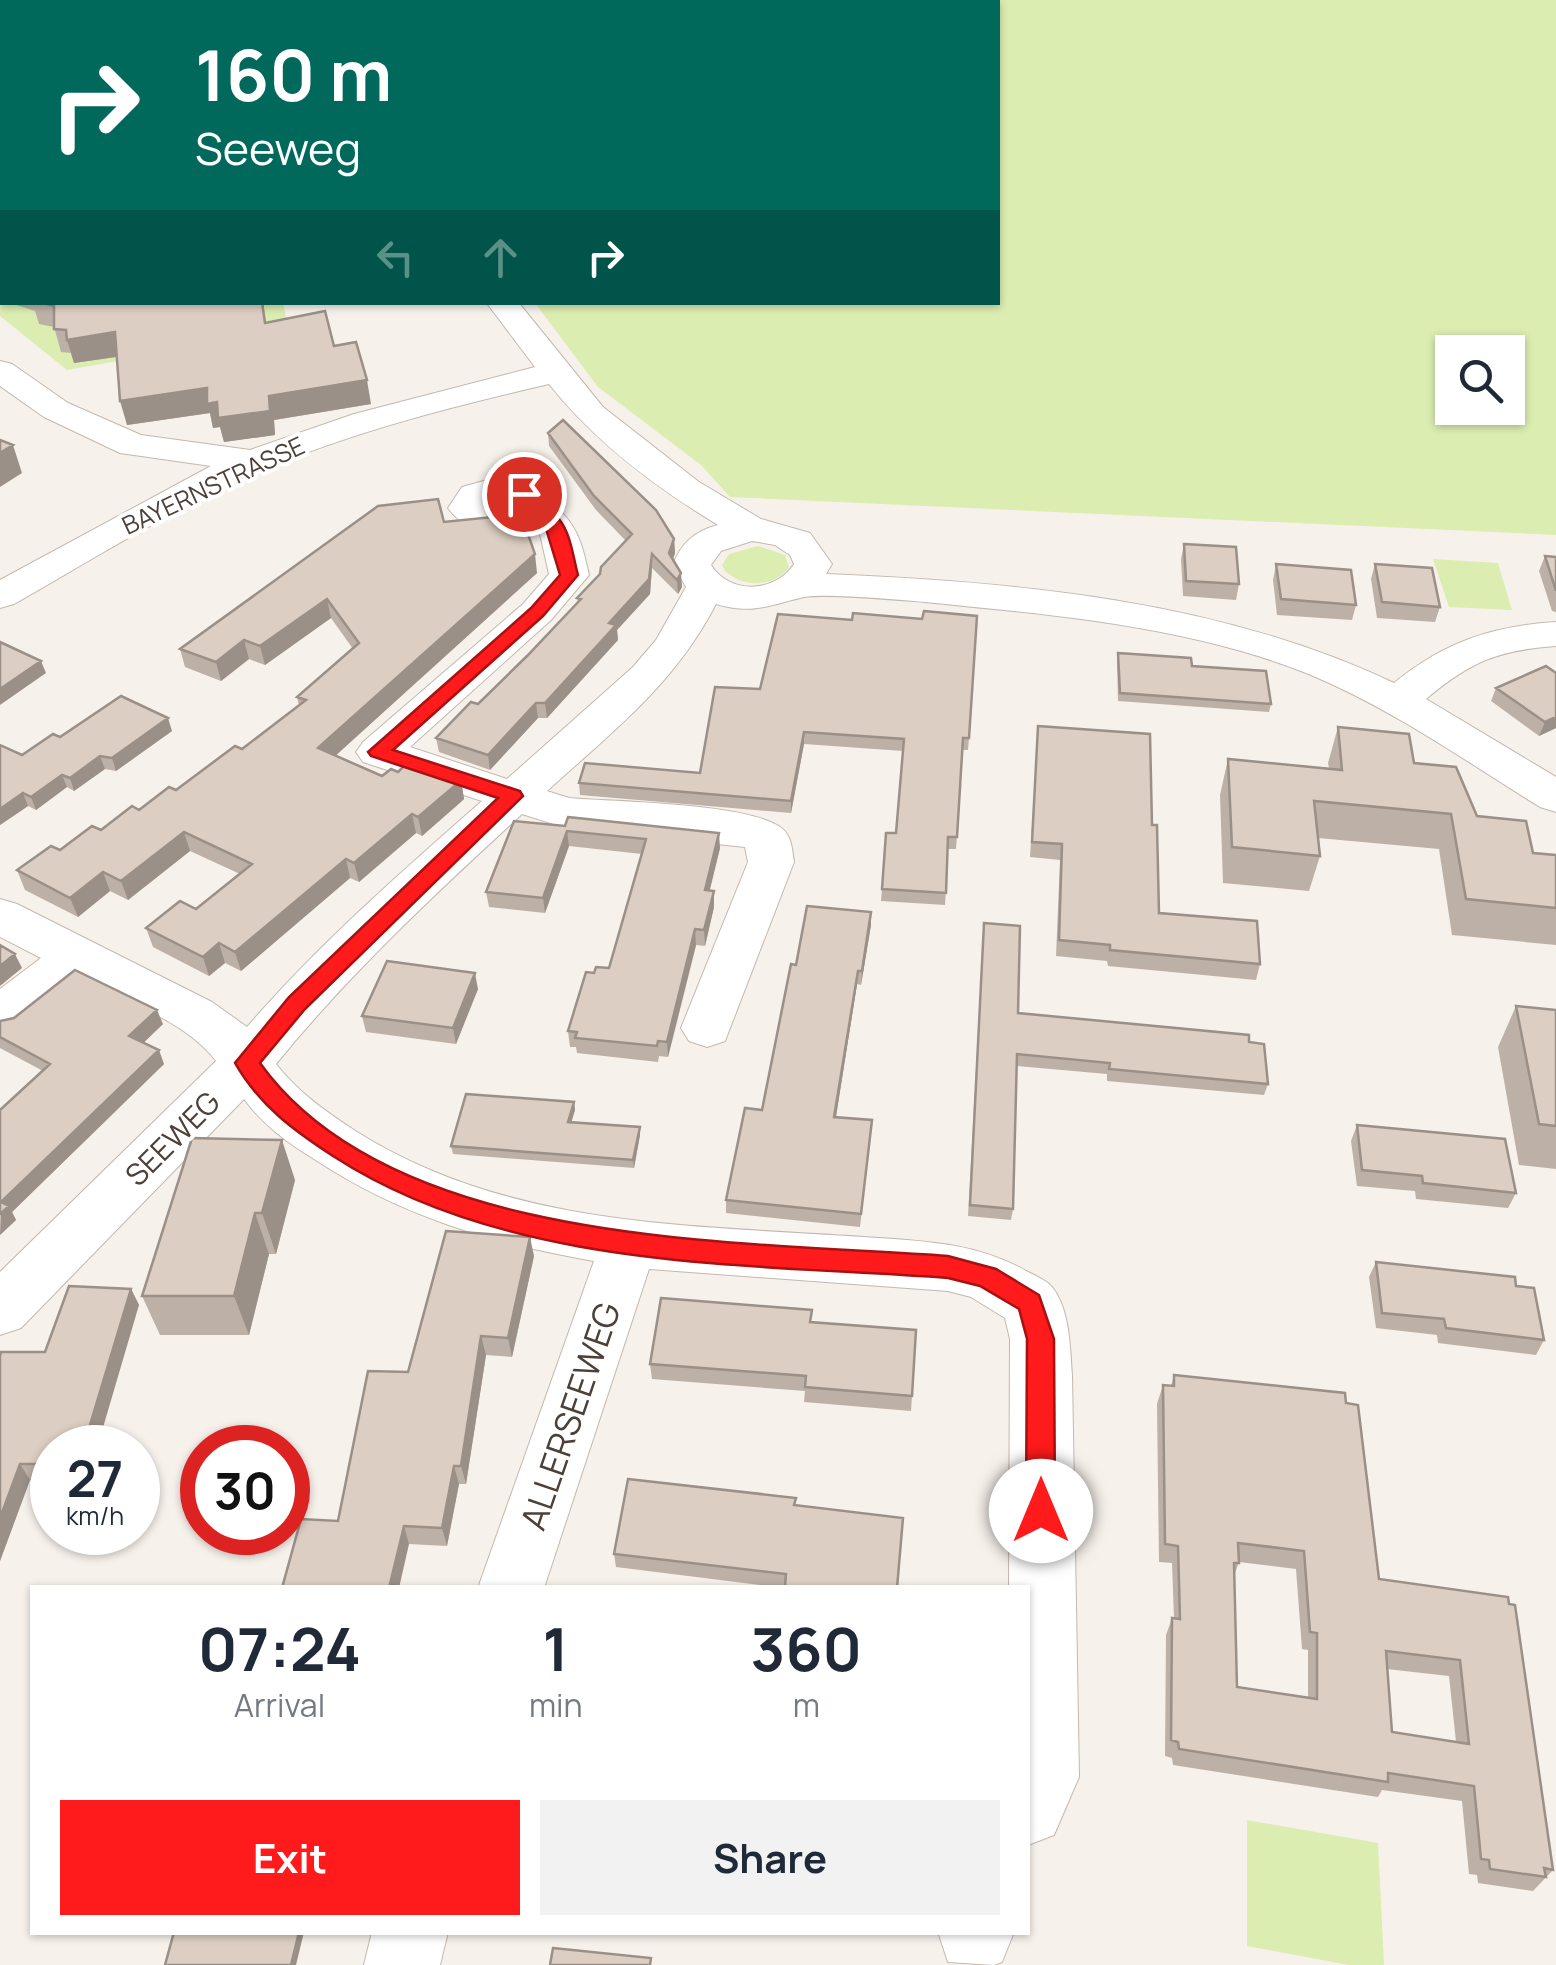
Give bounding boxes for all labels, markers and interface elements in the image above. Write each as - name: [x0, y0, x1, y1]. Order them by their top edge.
- text: 160 m: [195, 26, 392, 122]
- icon: right: [30, 40, 160, 170]
- text: Seeweg: [195, 117, 361, 179]
- icon: left: [368, 230, 423, 285]
- icon: ahead: [473, 230, 528, 285]
- icon: right: [578, 230, 633, 285]
- map controls: [1435, 335, 1525, 425]
- button: search: [1435, 335, 1525, 425]
- street label: BAYERNSTRASSE: [116, 427, 310, 543]
- pin: [482, 452, 567, 537]
- icon: arrive: [497, 467, 552, 522]
- street label: SEEWEG: [116, 1082, 228, 1194]
- street label: ALLERSEEWEG: [509, 1296, 631, 1536]
- speed limit sign: 30: [180, 1425, 310, 1555]
- text: 27: [67, 1444, 123, 1512]
- position arrow: [989, 1459, 1093, 1563]
- text: km/h: [66, 1498, 124, 1533]
- text: 07:24: [198, 1607, 361, 1689]
- text: 1: [543, 1607, 569, 1689]
- text: 360: [750, 1607, 862, 1689]
- text: Arrival: [234, 1683, 325, 1727]
- text: min: [529, 1683, 583, 1727]
- text: m: [793, 1683, 820, 1727]
- button: Exit: [60, 1800, 520, 1915]
- button: Share: [540, 1800, 1000, 1915]

